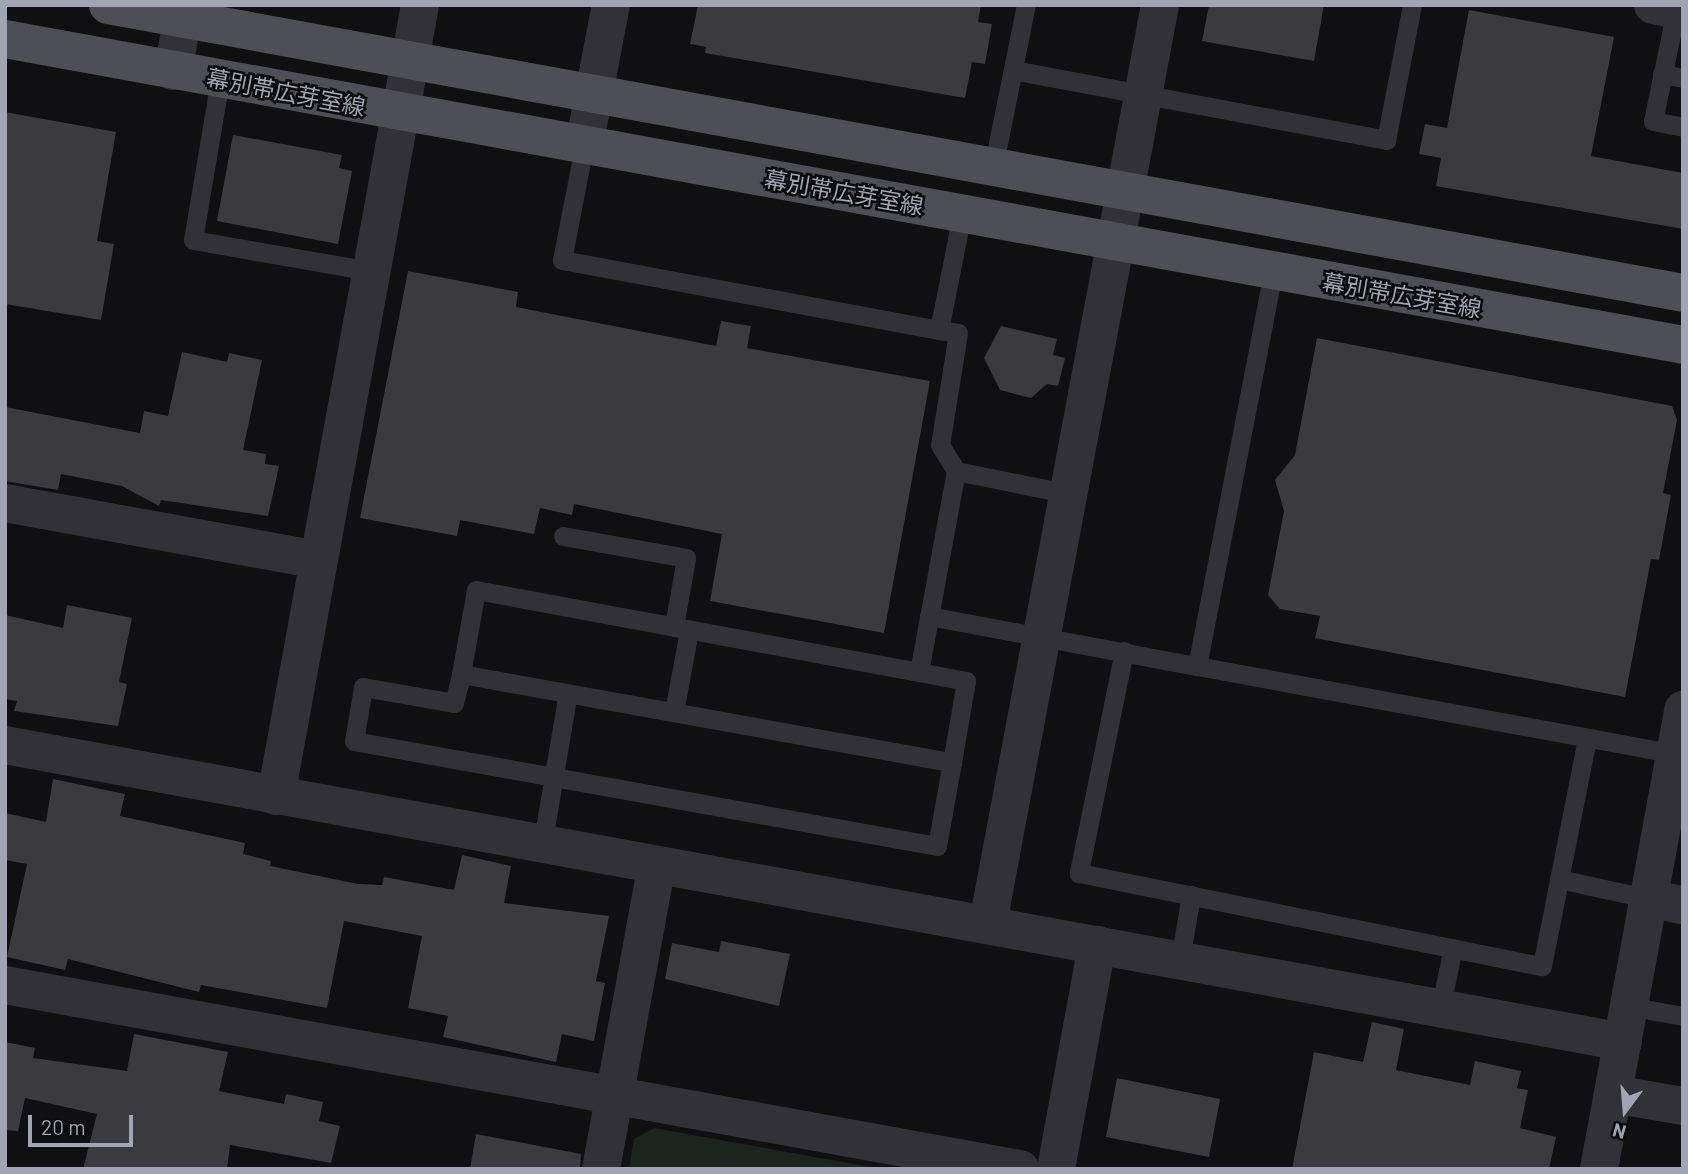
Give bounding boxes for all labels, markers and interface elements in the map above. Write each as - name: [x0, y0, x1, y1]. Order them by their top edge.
- street label: 幕別帯広芽室線: [204, 63, 368, 121]
- street label: 幕別帯広芽室線: [762, 164, 926, 220]
- street label: 幕別帯広芽室線: [1320, 267, 1484, 323]
- north arrow: [1590, 1076, 1660, 1146]
- scale bar: [32, 1100, 136, 1144]
- text: 20 m: [41, 1114, 86, 1139]
- text: N: [1610, 1119, 1628, 1144]

